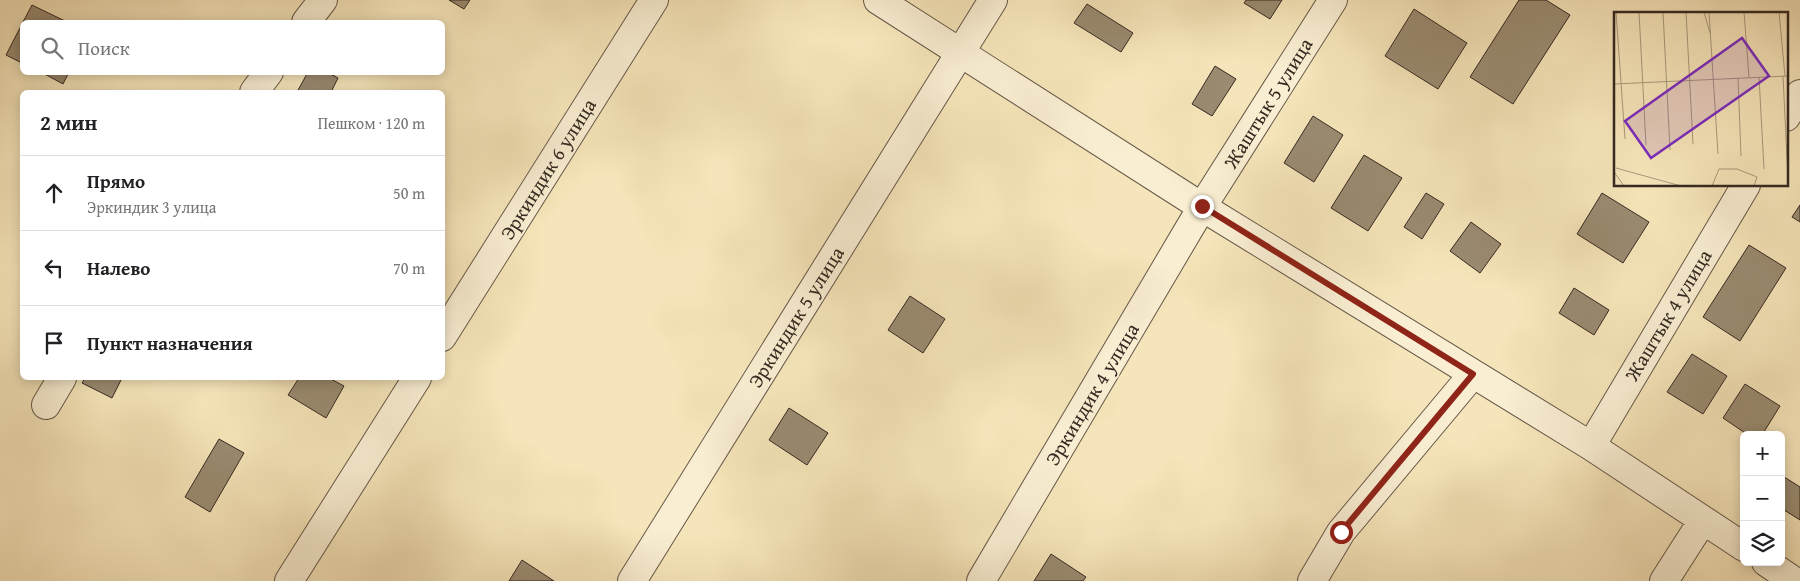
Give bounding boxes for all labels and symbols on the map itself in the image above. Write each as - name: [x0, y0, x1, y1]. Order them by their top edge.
- inset map: [1614, 12, 1788, 186]
- street label: Жаштык 5 улица: [1215, 31, 1320, 174]
- street label: Эркиндик 6 улица: [492, 92, 603, 245]
- route end: [1191, 195, 1214, 218]
- street label: Эркиндик 5 улица: [740, 240, 851, 393]
- street label: Жаштык 4 улица: [1616, 243, 1719, 387]
- street label: Эркиндик 4 улица: [1037, 317, 1146, 471]
- route start: [1330, 521, 1353, 544]

